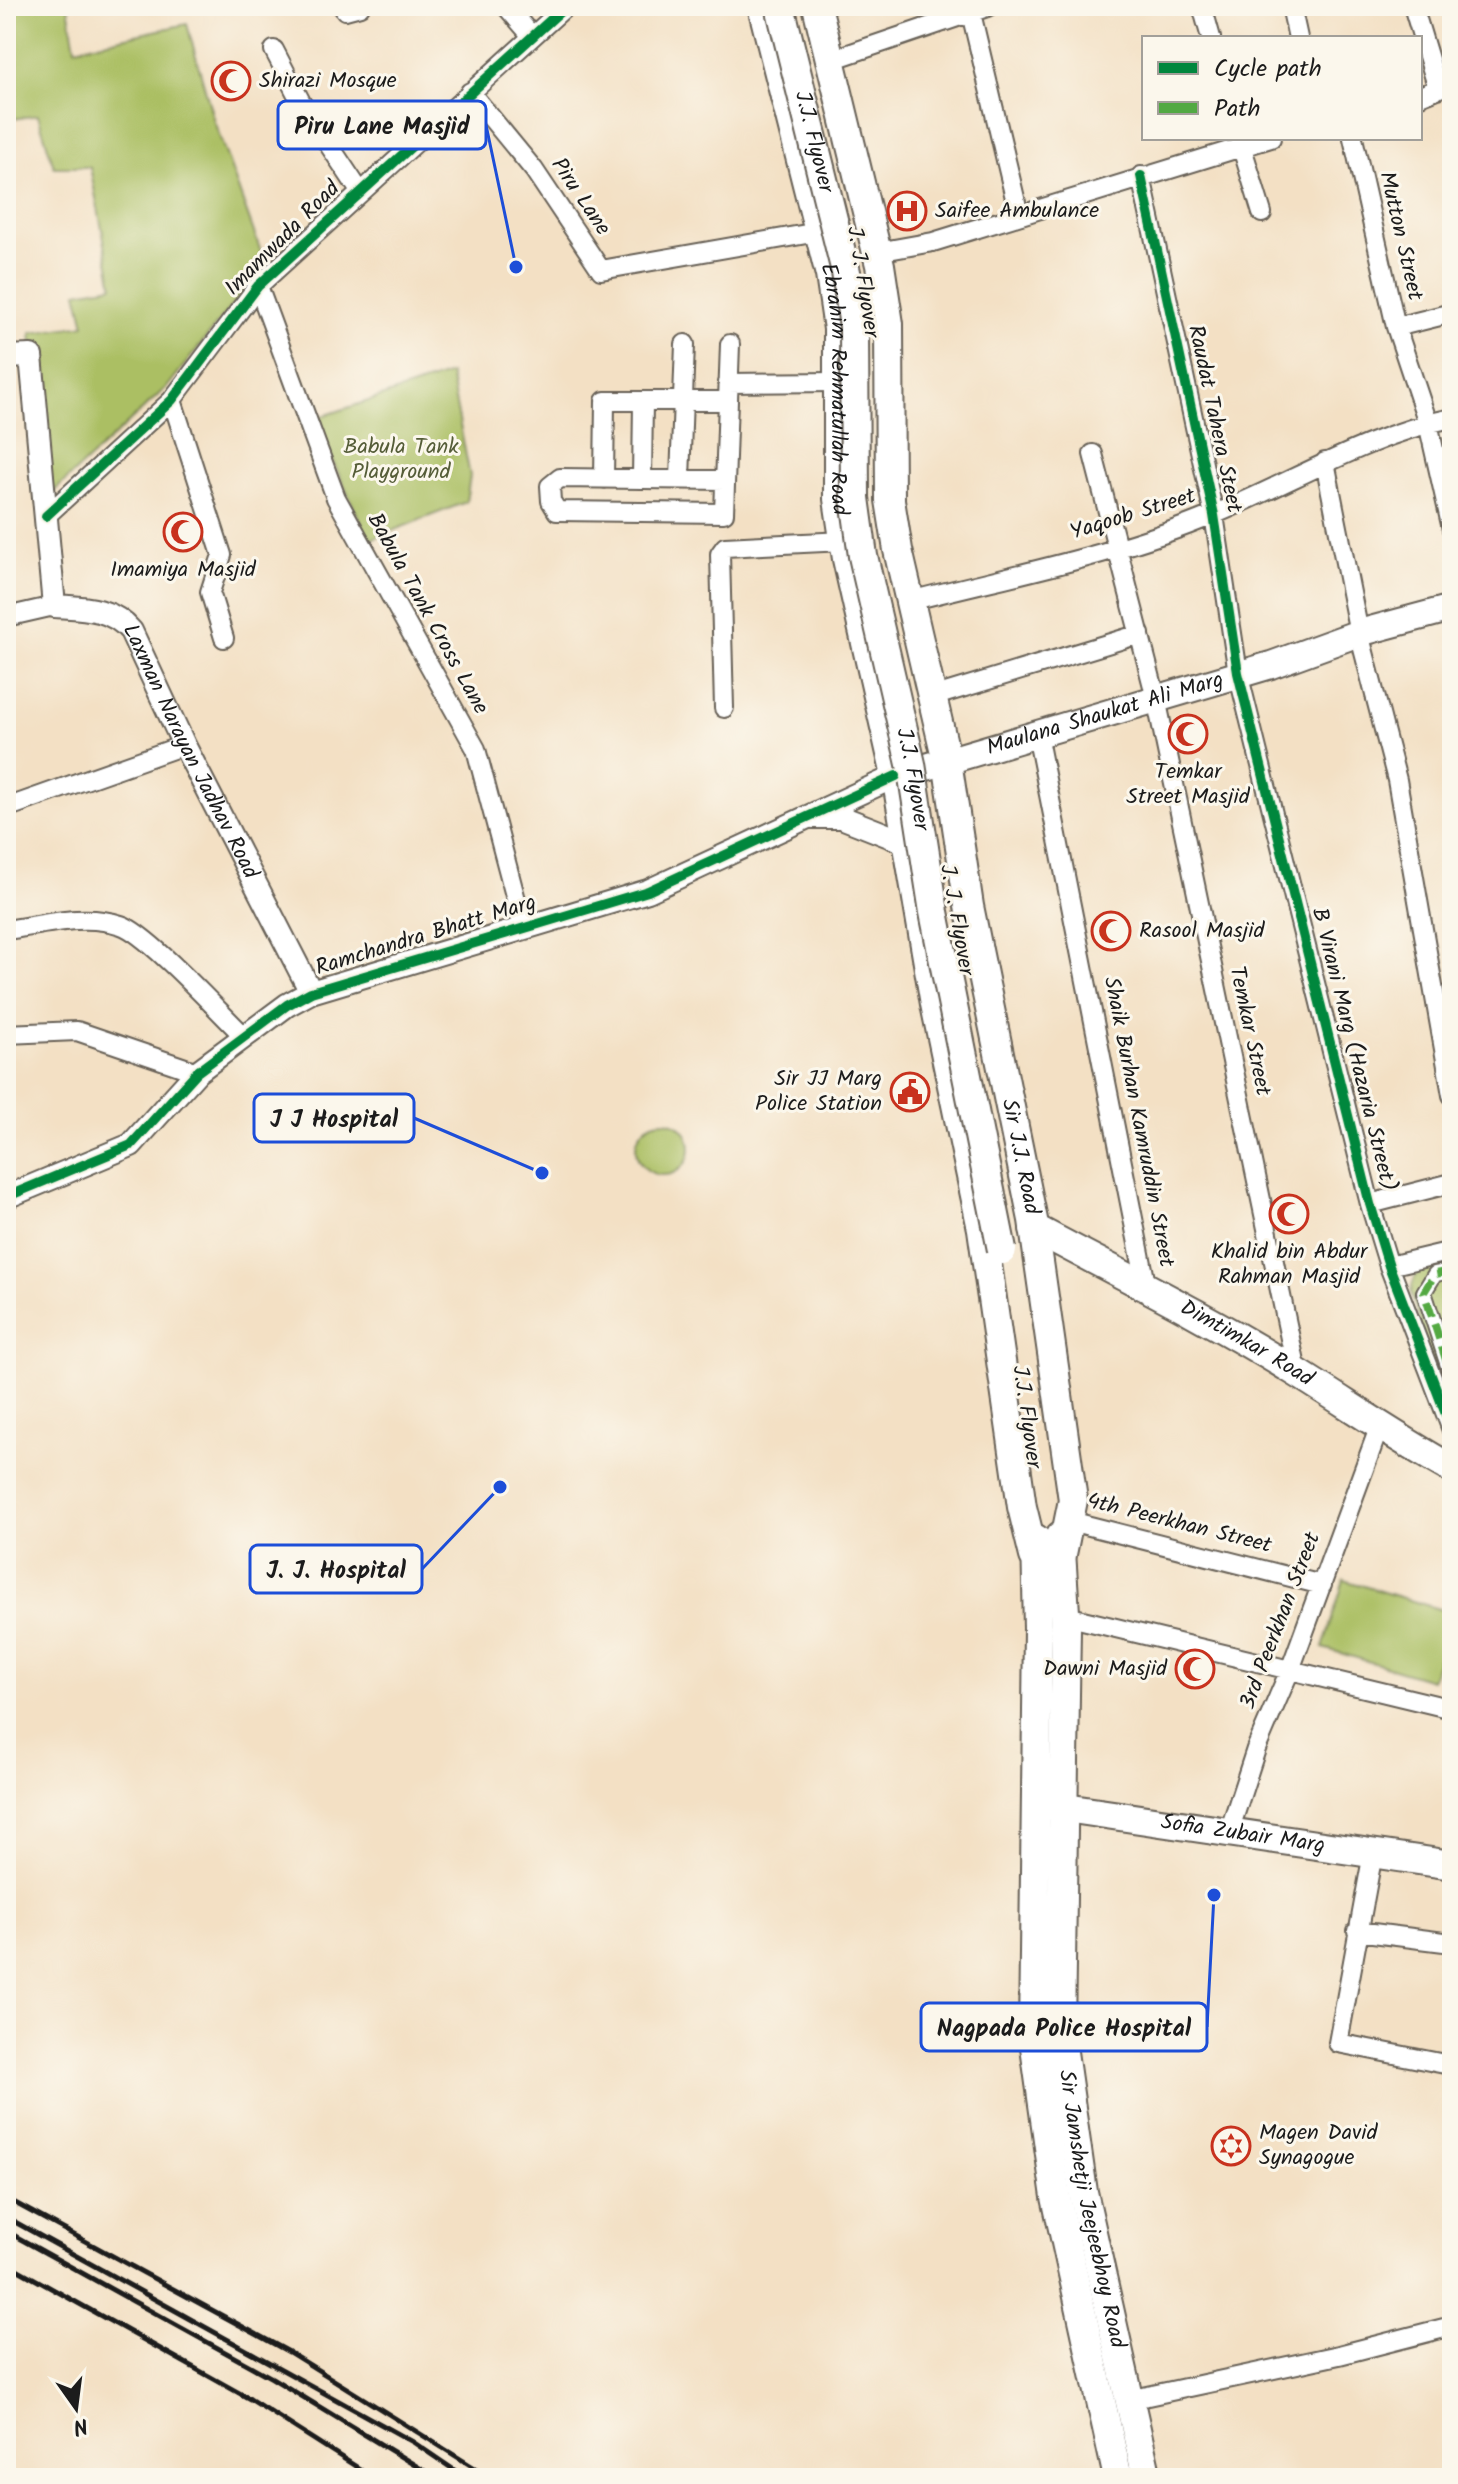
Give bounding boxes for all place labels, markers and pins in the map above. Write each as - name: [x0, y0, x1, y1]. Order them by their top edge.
- mosque icon: Shirazi Mosque: [210, 60, 252, 102]
- place label: Shirazi Mosque: [259, 64, 397, 99]
- callout: Piru Lane Masjid: [278, 101, 486, 149]
- hospital icon: Saifee Ambulance: [886, 190, 928, 232]
- place label: Saifee Ambulance: [935, 194, 1099, 229]
- mosque icon: Imamiya Masjid: [162, 511, 204, 553]
- place label: Imamiya Masjid: [110, 553, 257, 588]
- mosque icon: Temkar Street Masjid: [1167, 713, 1209, 755]
- place label: Temkar Street Masjid: [1126, 755, 1251, 815]
- mosque icon: Rasool Masjid: [1090, 910, 1132, 952]
- place label: Rasool Masjid: [1139, 914, 1266, 949]
- place label: Sir JJ Marg Police Station: [755, 1062, 882, 1122]
- public building icon: Sir JJ Marg Police Station: [889, 1071, 931, 1113]
- callout: J J Hospital: [254, 1094, 414, 1142]
- mosque icon: Khalid bin Abdur Rahman Masjid: [1268, 1193, 1310, 1235]
- place label: Khalid bin Abdur Rahman Masjid: [1211, 1235, 1369, 1295]
- callout: J. J. Hospital: [250, 1545, 422, 1593]
- mosque icon: Dawni Masjid: [1174, 1648, 1216, 1690]
- place label: Dawni Masjid: [1043, 1652, 1168, 1687]
- callout: Nagpada Police Hospital: [921, 2003, 1207, 2051]
- place label: Magen David Synagogue: [1259, 2116, 1379, 2176]
- synagogue icon: Magen David Synagogue: [1210, 2125, 1252, 2167]

